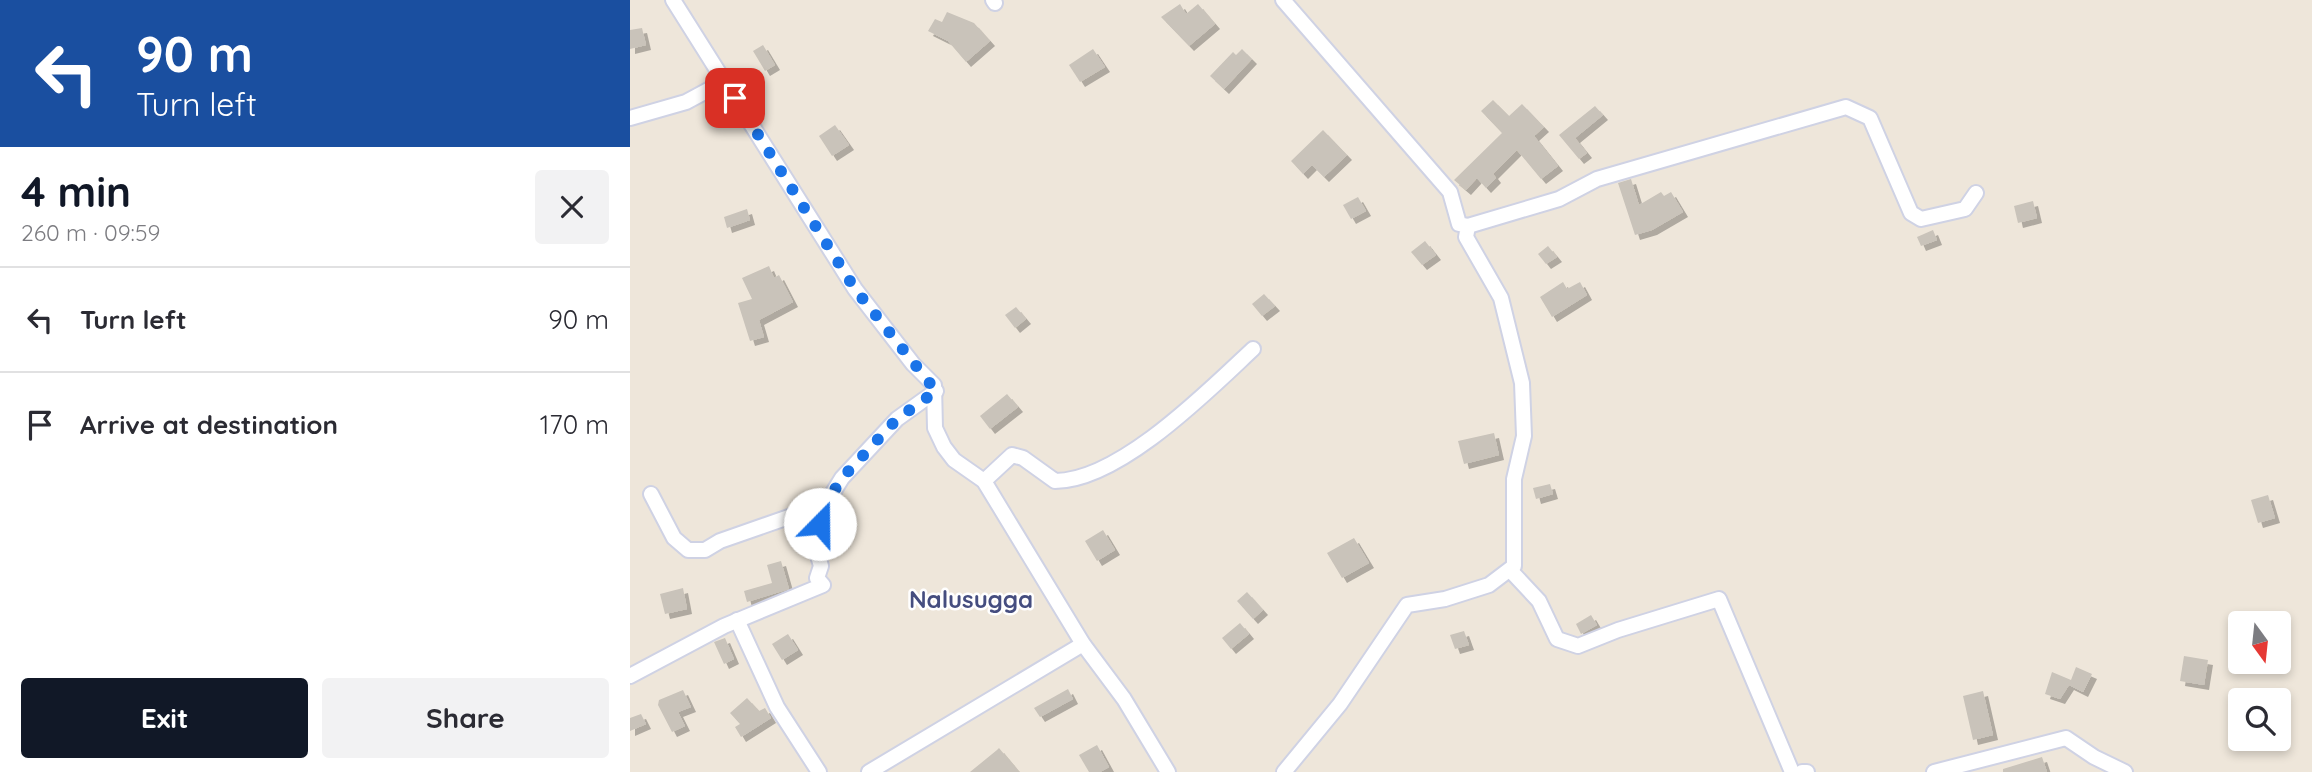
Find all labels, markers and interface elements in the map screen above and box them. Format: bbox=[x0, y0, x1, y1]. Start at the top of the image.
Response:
text: 90 m bbox=[136, 23, 253, 84]
icon: left bbox=[21, 28, 112, 119]
pin bbox=[705, 68, 765, 128]
icon: arrive bbox=[716, 79, 754, 117]
text: Turn left bbox=[136, 84, 257, 124]
text: 4 min bbox=[21, 165, 131, 218]
button: close bbox=[535, 170, 609, 244]
text: 260 m · 09:59 bbox=[21, 218, 160, 247]
icon: left bbox=[21, 301, 59, 339]
text: Turn left bbox=[80, 303, 187, 336]
text: 90 m bbox=[548, 303, 609, 336]
icon: arrive bbox=[21, 406, 59, 444]
text: Arrive at destination bbox=[80, 408, 338, 441]
text: 170 m bbox=[540, 408, 609, 441]
position arrow bbox=[783, 487, 857, 561]
district label: Nalusugga bbox=[909, 584, 1033, 614]
north arrow bbox=[2228, 611, 2291, 674]
map controls bbox=[2228, 611, 2291, 751]
button: Exit bbox=[21, 678, 308, 758]
button: Share bbox=[322, 678, 609, 758]
button: search bbox=[2228, 688, 2291, 751]

